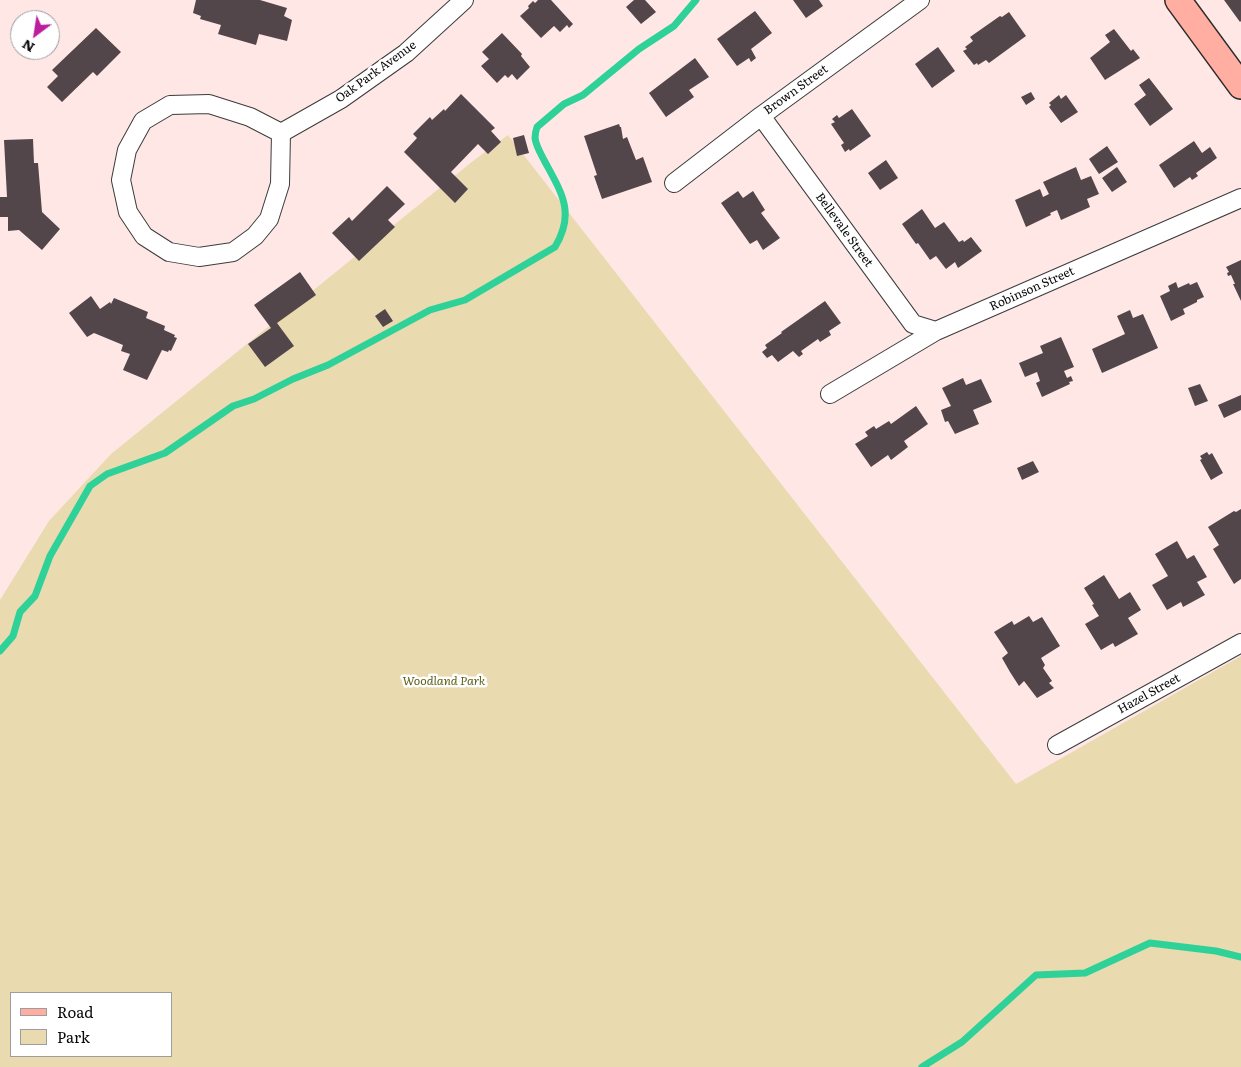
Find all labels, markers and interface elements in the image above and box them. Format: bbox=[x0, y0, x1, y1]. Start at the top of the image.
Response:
north arrow bbox=[10, 10, 60, 60]
text: N bbox=[18, 35, 38, 59]
street label: Oak Park Avenue bbox=[333, 38, 419, 106]
street label: Brown Street bbox=[761, 62, 831, 118]
street label: Bellevale Street bbox=[812, 190, 876, 270]
street label: Robinson Street bbox=[987, 264, 1077, 314]
street label: Hazel Street bbox=[1115, 671, 1183, 717]
park label: Woodland Park bbox=[403, 674, 485, 688]
legend bbox=[10, 992, 172, 1057]
text: Road bbox=[57, 1000, 93, 1023]
text: Park bbox=[57, 1025, 90, 1048]

